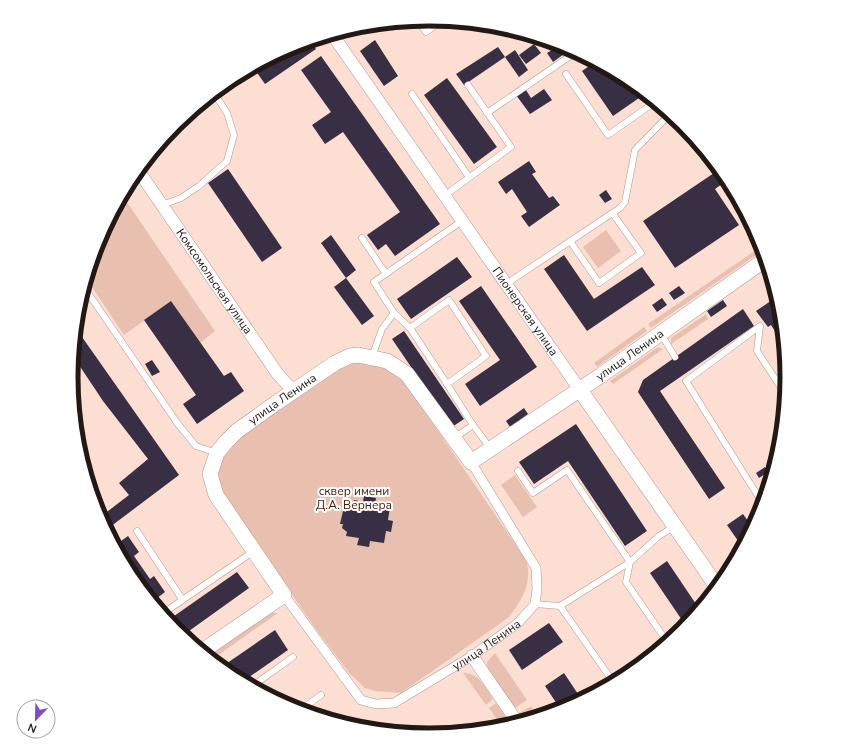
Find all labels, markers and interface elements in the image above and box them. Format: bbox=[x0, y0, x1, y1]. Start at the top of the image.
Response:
street label: Комсомольская улица bbox=[173, 226, 256, 337]
street label: Пионерская улица bbox=[489, 264, 562, 359]
street label: улица Ленина bbox=[593, 326, 667, 385]
street label: улица Ленина bbox=[245, 370, 320, 428]
park label: сквер имени Д.А. Вернера bbox=[316, 483, 392, 513]
street label: улица Ленина bbox=[449, 616, 524, 674]
north arrow bbox=[16, 699, 56, 739]
text: N bbox=[26, 719, 39, 736]

